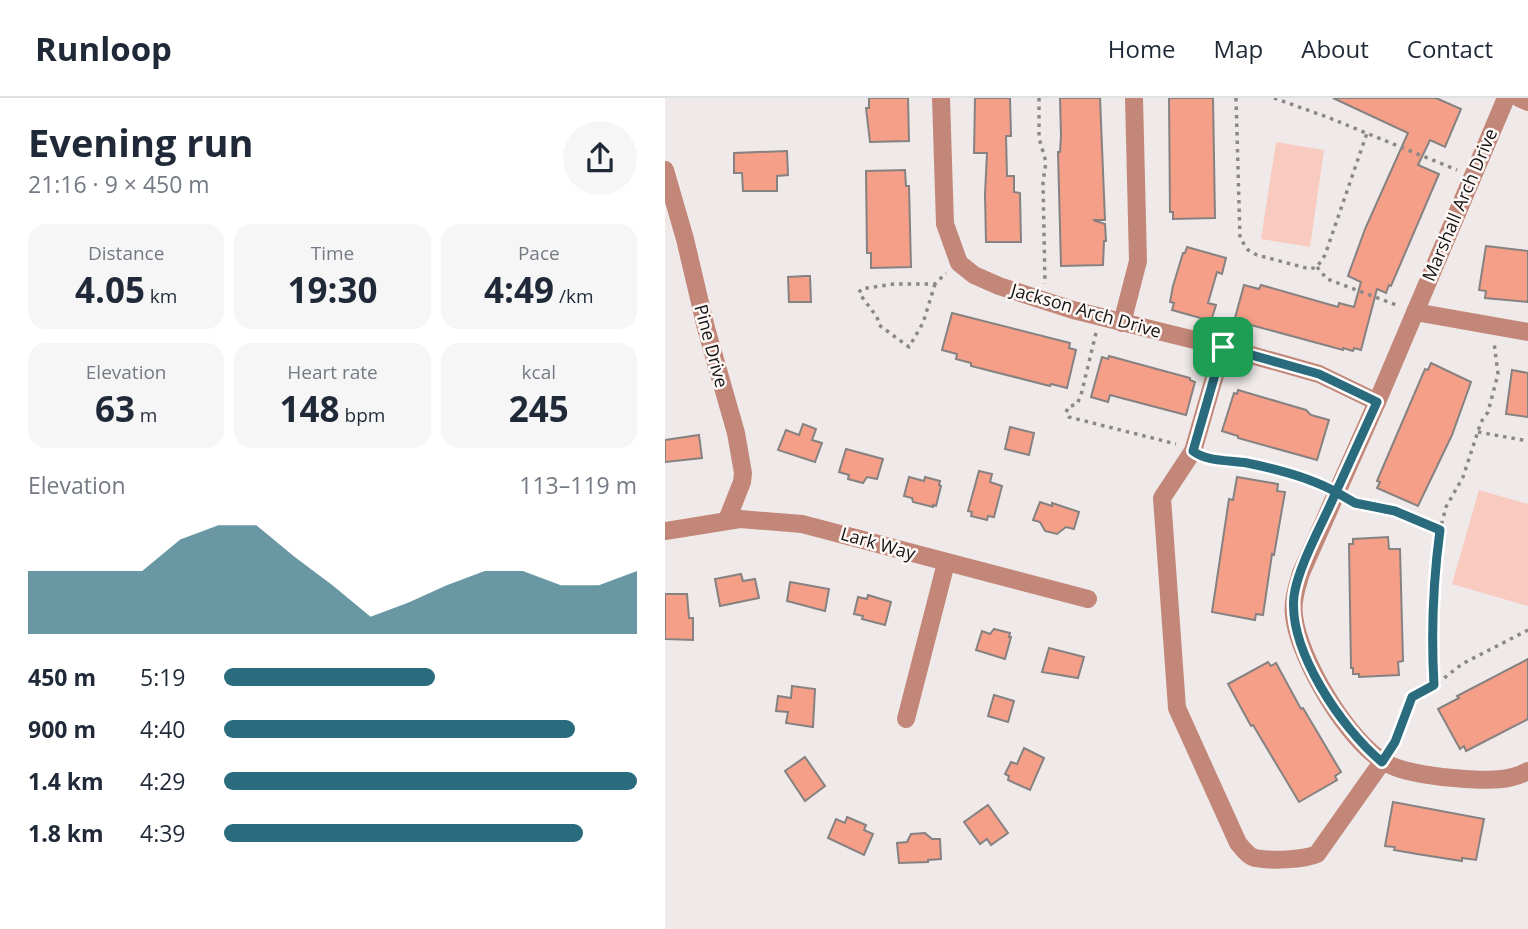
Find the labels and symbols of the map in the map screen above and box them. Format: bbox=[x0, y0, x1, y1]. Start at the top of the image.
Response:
street label: Marshall Arch Drive bbox=[1416, 124, 1502, 285]
street label: Jackson Arch Drive bbox=[1006, 277, 1164, 343]
street label: Pine Drive bbox=[689, 301, 735, 390]
pin bbox=[1193, 317, 1253, 377]
street label: Lark Way bbox=[838, 521, 919, 565]

